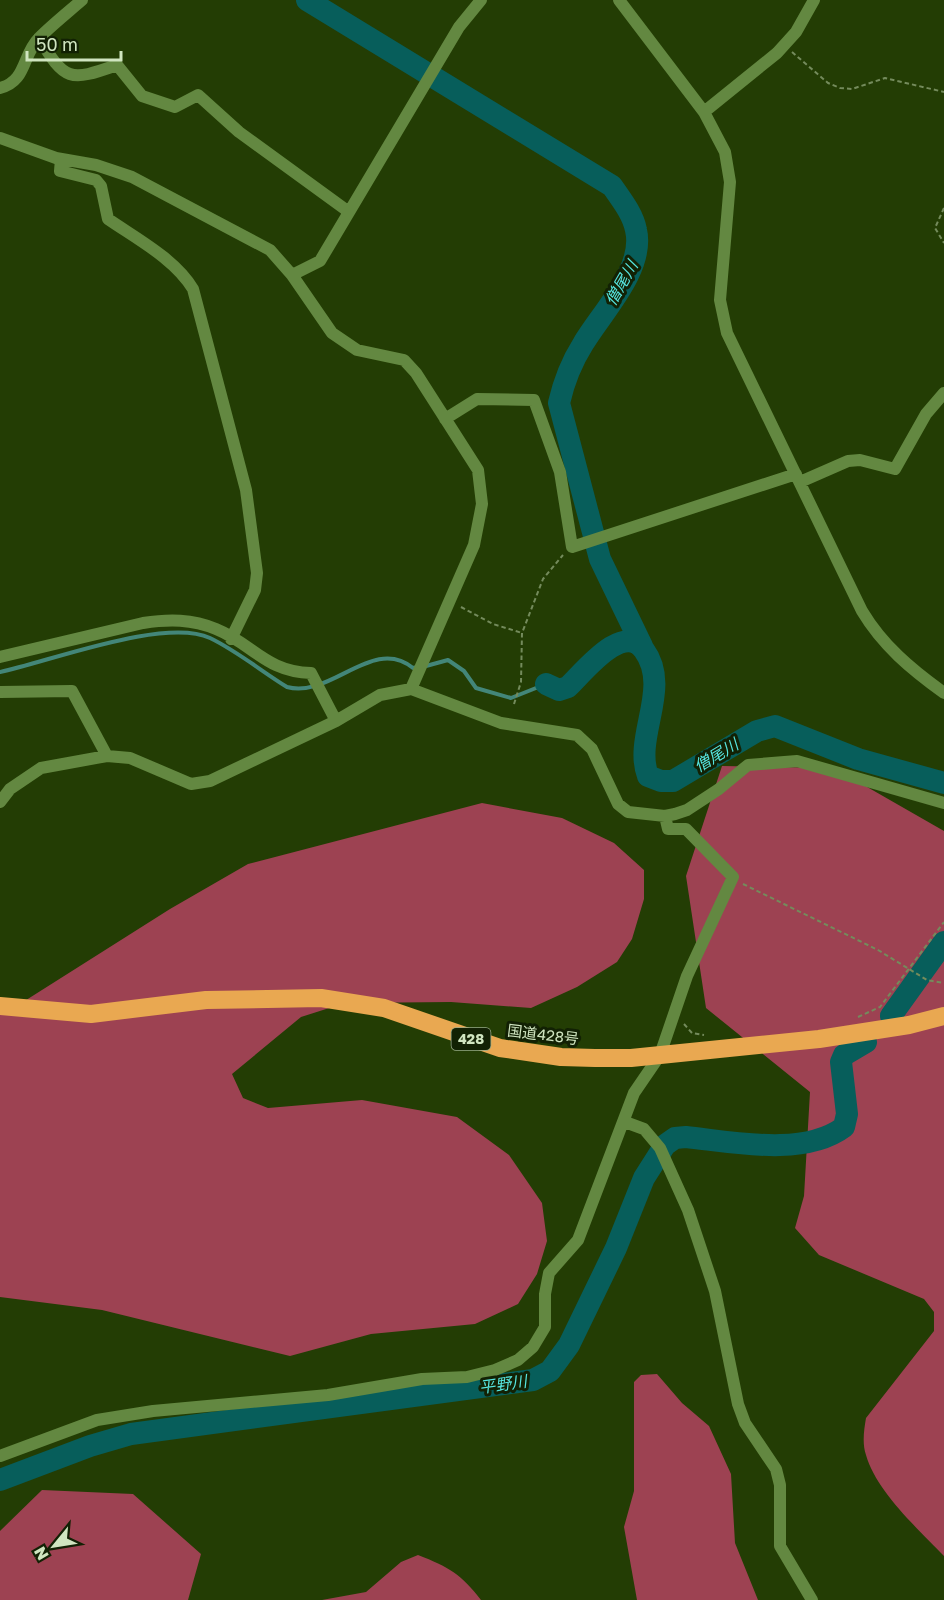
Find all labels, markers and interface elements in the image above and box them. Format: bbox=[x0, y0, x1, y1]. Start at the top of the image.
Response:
scale bar bbox=[27, 24, 122, 62]
text: 50 m bbox=[36, 33, 78, 55]
water label: 僧尾川 bbox=[600, 255, 643, 309]
water label: 僧尾川 bbox=[690, 733, 743, 776]
street label: 国道428号 bbox=[506, 1021, 580, 1047]
road number: 428 bbox=[452, 1028, 490, 1050]
water label: 平野川 bbox=[478, 1370, 530, 1397]
north arrow bbox=[24, 1516, 84, 1576]
text: N bbox=[29, 1543, 53, 1564]

